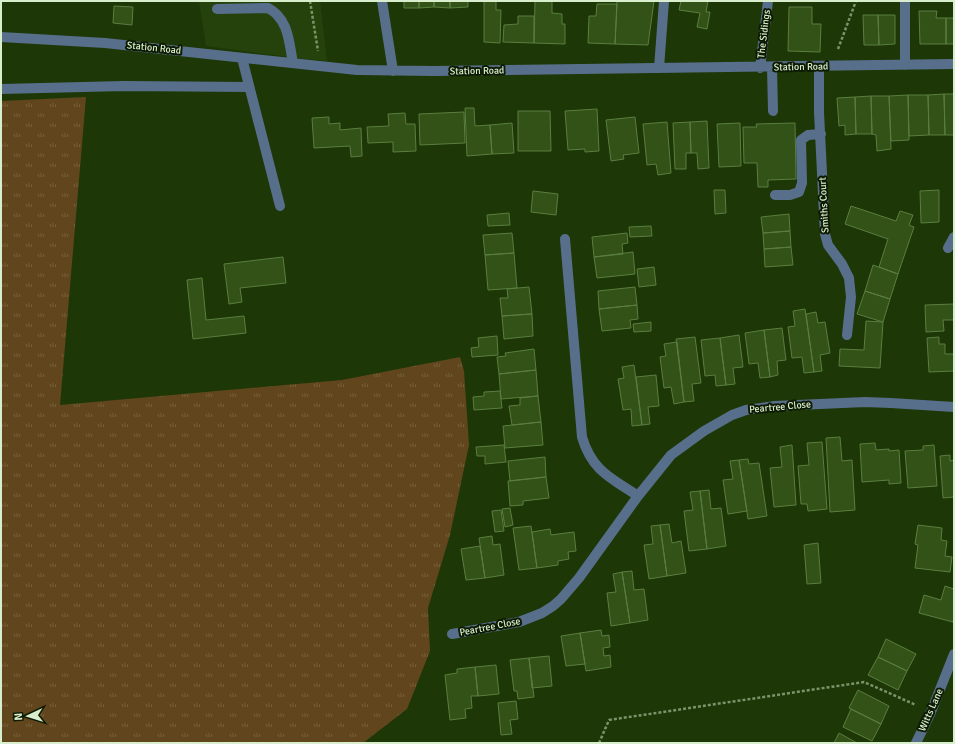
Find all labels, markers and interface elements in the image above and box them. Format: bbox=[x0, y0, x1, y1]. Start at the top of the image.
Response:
street label: The Sidings bbox=[755, 8, 773, 59]
street label: Station Road bbox=[126, 39, 182, 57]
street label: Station Road bbox=[774, 61, 828, 73]
street label: Station Road bbox=[450, 65, 504, 77]
street label: Smiths Court bbox=[817, 176, 831, 233]
street label: Peartree Close bbox=[749, 398, 811, 416]
street label: Peartree Close bbox=[458, 615, 522, 639]
street label: Witts Lane bbox=[916, 687, 946, 733]
north arrow bbox=[8, 696, 48, 736]
text: N bbox=[12, 712, 25, 721]

